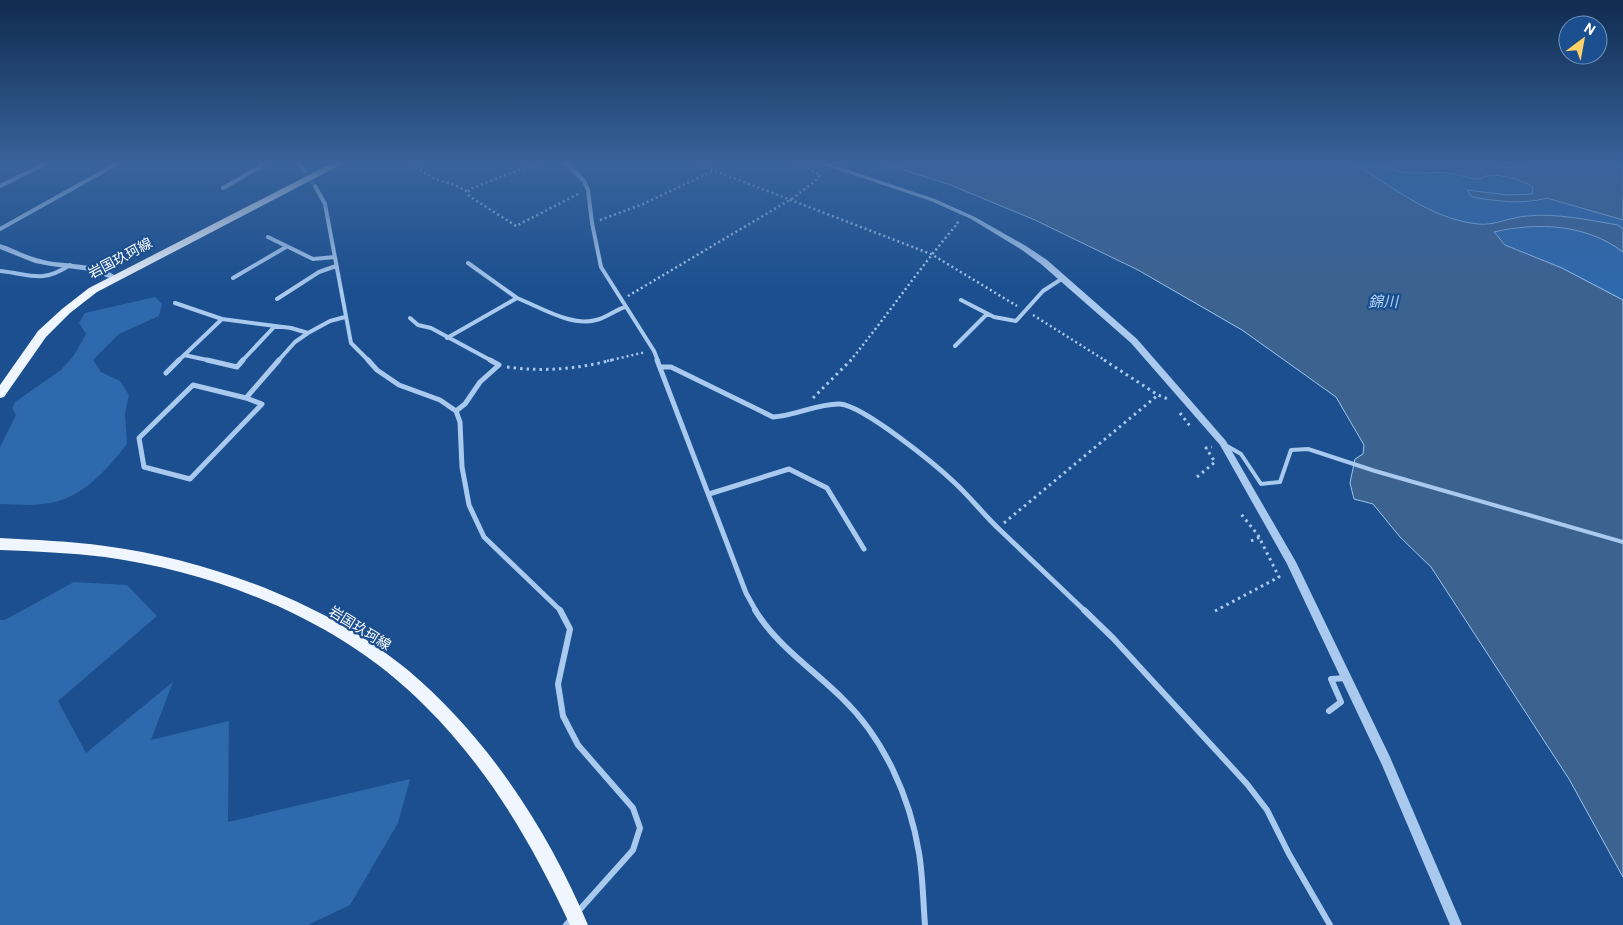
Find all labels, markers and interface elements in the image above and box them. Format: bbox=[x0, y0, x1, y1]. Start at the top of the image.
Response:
north arrow bbox=[1558, 15, 1608, 65]
text: N bbox=[1581, 20, 1598, 38]
street label: 岩国玖珂線 bbox=[85, 235, 155, 281]
water label: 錦川 bbox=[1368, 293, 1400, 311]
street label: 岩国玖珂線 bbox=[326, 603, 394, 653]

